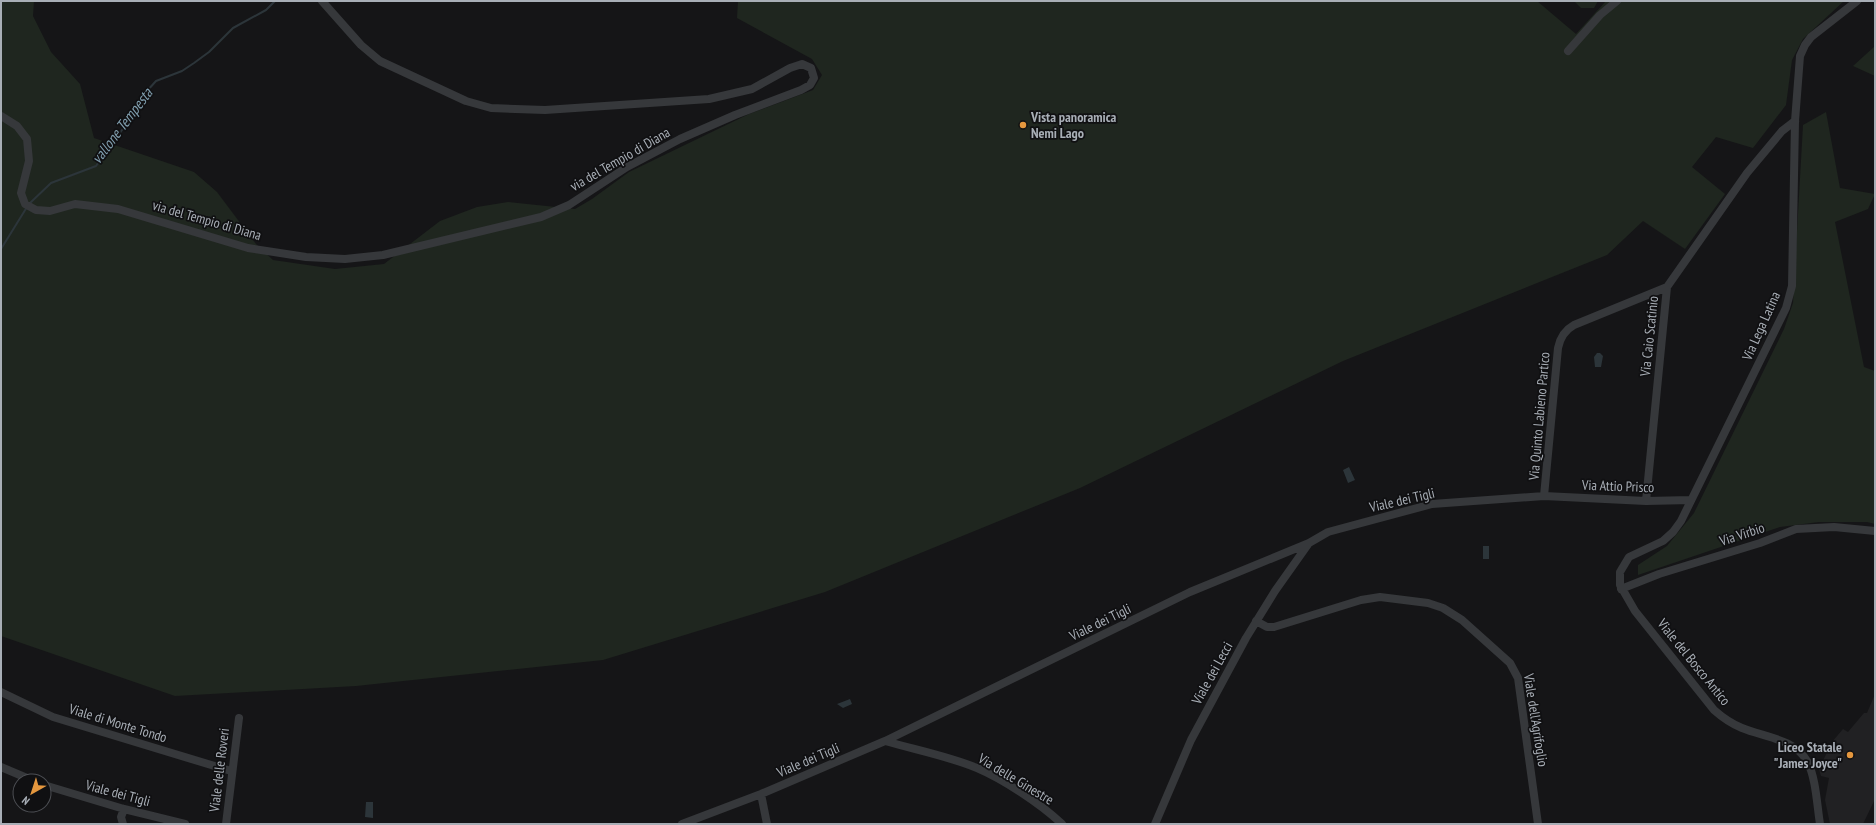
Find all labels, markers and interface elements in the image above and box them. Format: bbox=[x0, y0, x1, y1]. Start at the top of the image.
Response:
water label: vallone Tempesta bbox=[87, 83, 157, 167]
place label: Vista panoramica Nemi Lago bbox=[1030, 108, 1117, 142]
marker: Vista panoramica Nemi Lago bbox=[1018, 120, 1028, 130]
street label: via del Tempio di Diana bbox=[567, 123, 673, 195]
street label: via del Tempio di Diana bbox=[150, 196, 264, 244]
street label: Via Lega Latina bbox=[1737, 289, 1784, 364]
street label: Via Caio Scatinio bbox=[1636, 295, 1662, 378]
street label: Via Quinto Labieno Partico bbox=[1524, 351, 1554, 482]
street label: Via Attio Prisco bbox=[1581, 476, 1654, 496]
street label: Viale dei Tigli bbox=[1367, 484, 1436, 516]
street label: Via Virbio bbox=[1716, 518, 1767, 550]
street label: Viale dei Tigli bbox=[1065, 599, 1134, 645]
street label: Viale del Bosco Antico bbox=[1653, 614, 1734, 709]
street label: Viale dei Lecci bbox=[1187, 639, 1237, 708]
street label: Viale dell'Agrifoglio bbox=[1520, 671, 1552, 768]
street label: Viale di Monte Tondo bbox=[66, 699, 169, 746]
street label: Viale delle Roveri bbox=[205, 727, 233, 814]
place label: Liceo Statale "James Joyce" bbox=[1774, 738, 1842, 772]
street label: Viale dei Tigli bbox=[773, 739, 842, 782]
street label: Via delle Ginestre bbox=[974, 749, 1057, 809]
marker: Liceo Statale "James Joyce" bbox=[1845, 750, 1855, 760]
north arrow bbox=[12, 773, 52, 813]
street label: Viale dei Tigli bbox=[83, 775, 152, 810]
text: N bbox=[19, 793, 32, 808]

